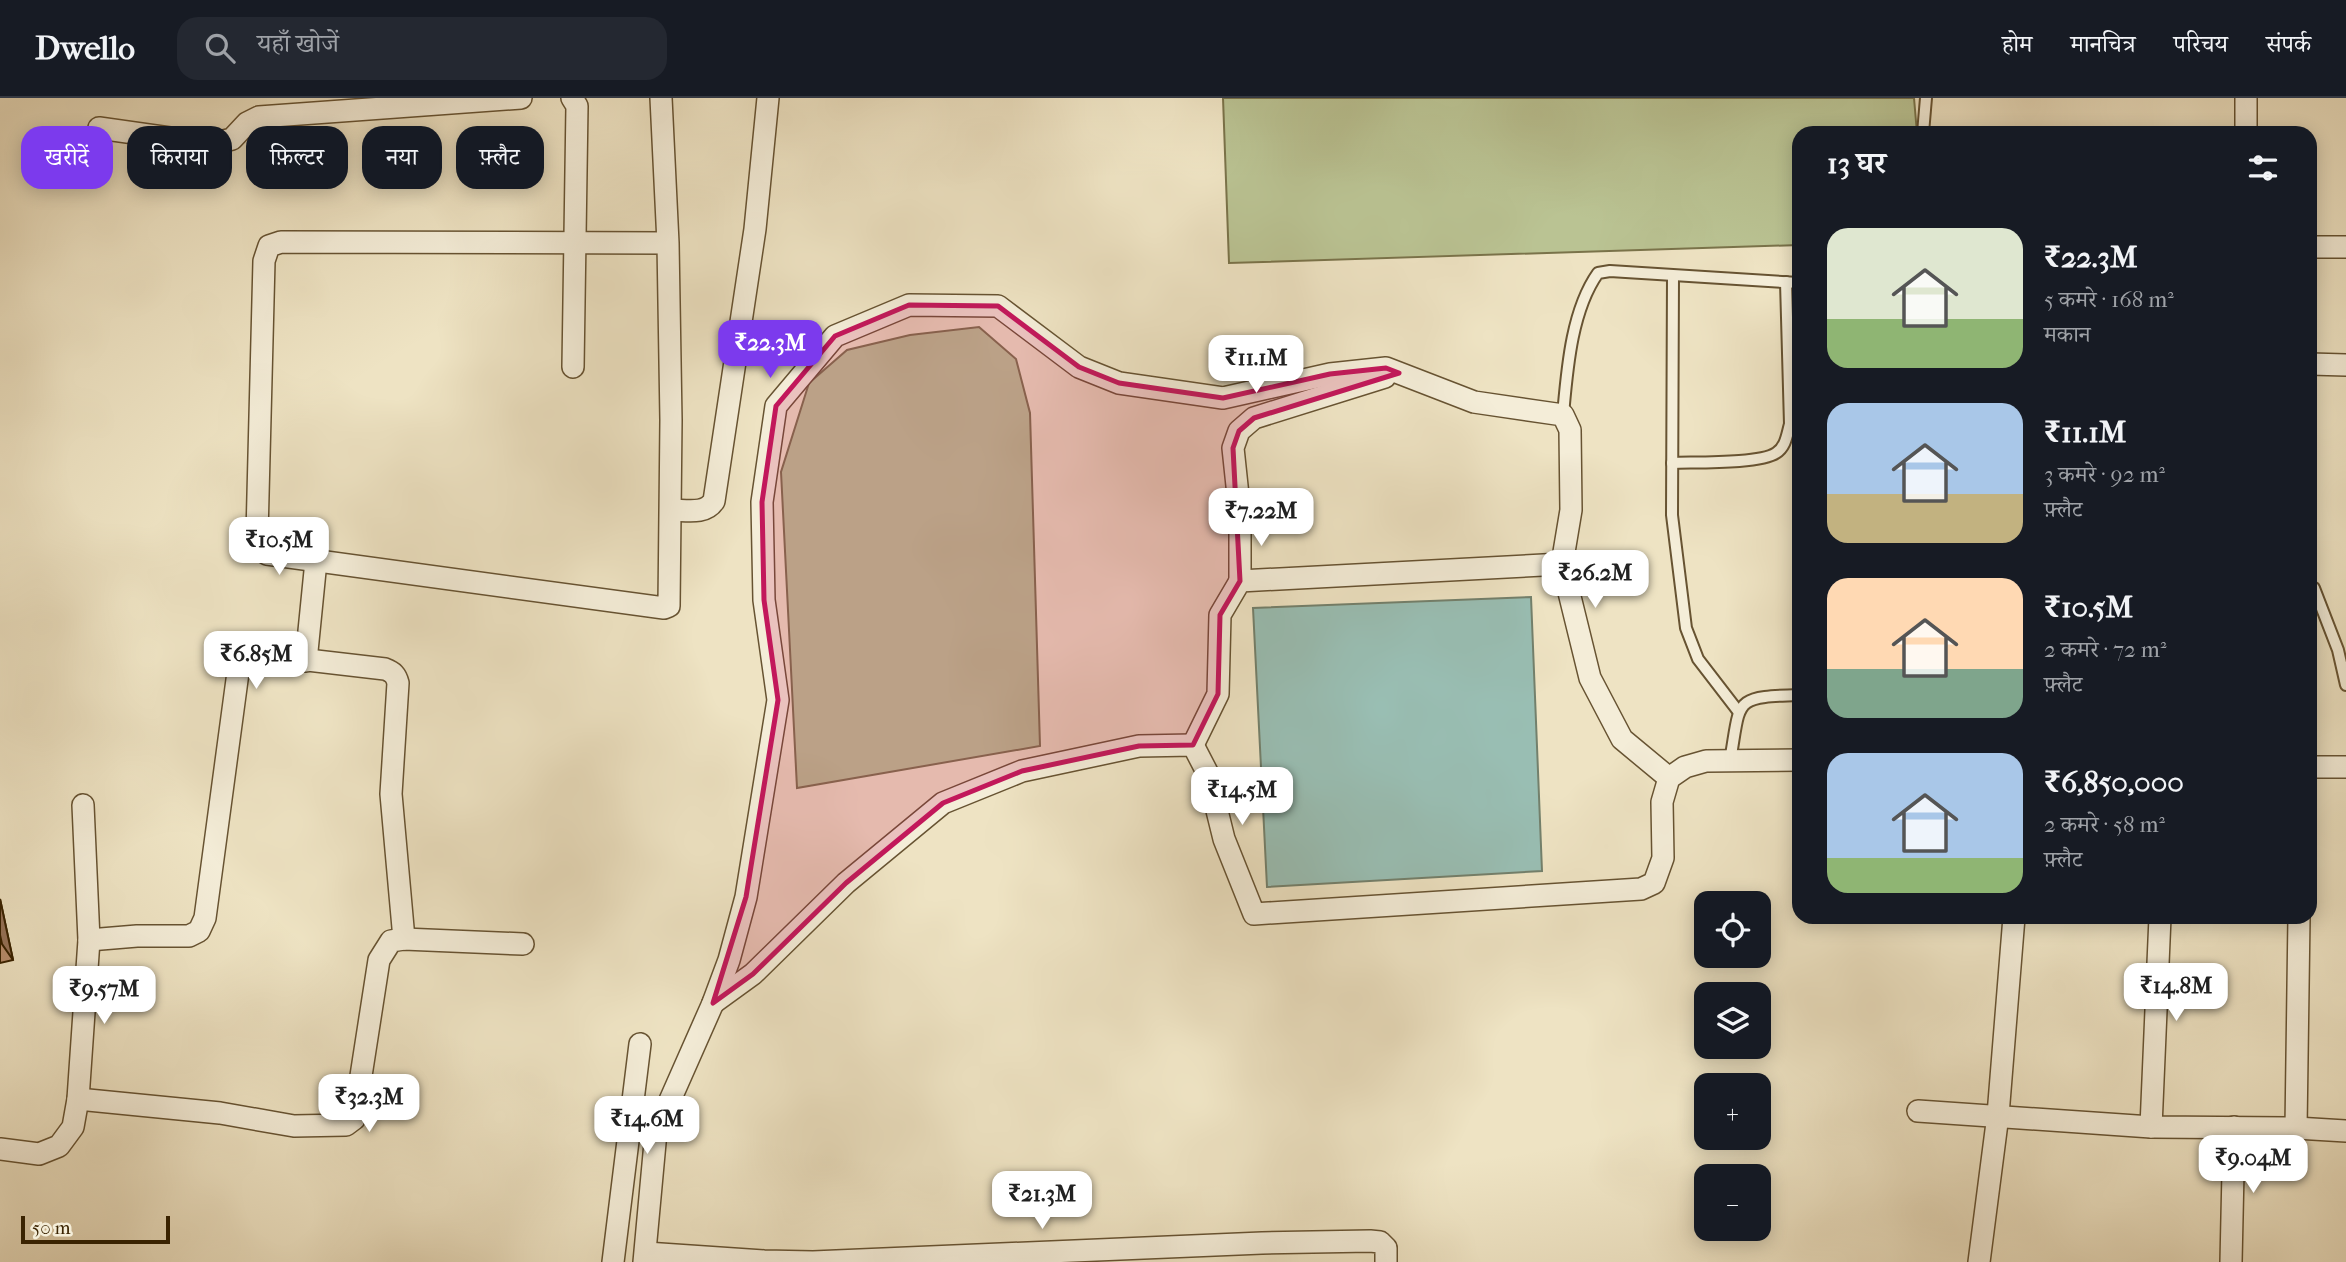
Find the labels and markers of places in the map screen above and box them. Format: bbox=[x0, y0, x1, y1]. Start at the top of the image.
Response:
pin: ₹22.3M bbox=[713, 320, 827, 380]
pin: ₹11.1M bbox=[1199, 336, 1313, 395]
pin: ₹7.22M bbox=[1204, 489, 1318, 548]
pin: ₹10.5M bbox=[222, 518, 336, 577]
pin: ₹26.2M bbox=[1538, 550, 1652, 610]
pin: ₹6.85M bbox=[199, 632, 313, 691]
pin: ₹14.5M bbox=[1185, 768, 1299, 827]
pin: ₹14.8M bbox=[2119, 964, 2233, 1023]
pin: ₹9.57M bbox=[47, 967, 161, 1026]
pin: ₹32.3M bbox=[312, 1074, 426, 1134]
pin: ₹14.6M bbox=[590, 1096, 704, 1156]
pin: ₹9.04M bbox=[2196, 1136, 2310, 1195]
pin: ₹21.3M bbox=[985, 1172, 1099, 1231]

